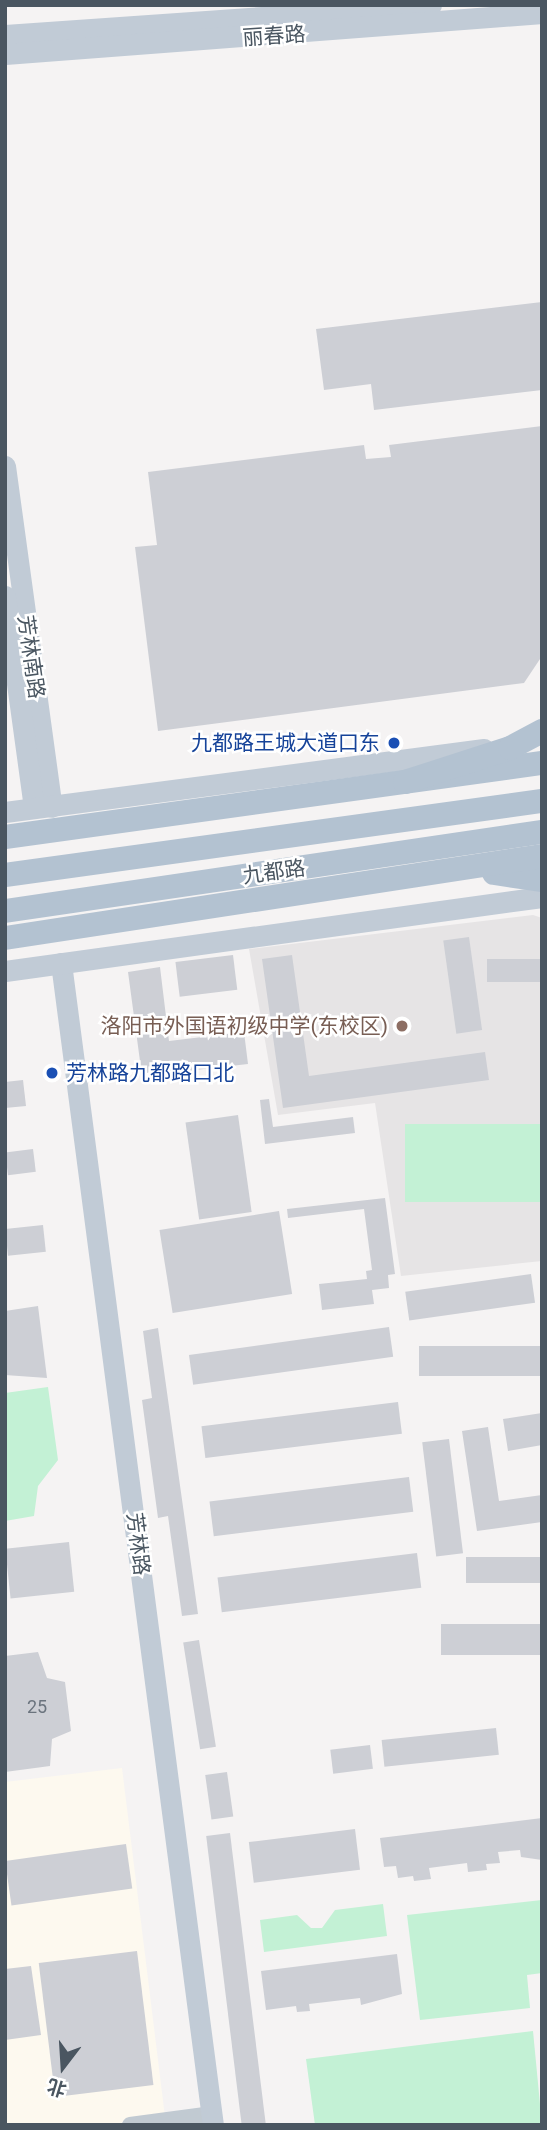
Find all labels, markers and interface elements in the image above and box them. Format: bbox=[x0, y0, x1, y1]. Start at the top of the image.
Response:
street label: 丽春路 bbox=[242, 21, 306, 51]
street label: 芳林南路 bbox=[13, 614, 49, 700]
place label: 九都路王城大道口东 bbox=[191, 730, 380, 756]
marker: 九都路王城大道口东 bbox=[386, 735, 402, 751]
street label: 九都路 bbox=[241, 855, 307, 889]
place label: 洛阳市外国语初级中学(东校区) bbox=[101, 1013, 388, 1039]
marker: 洛阳市外国语初级中学(东校区) bbox=[394, 1018, 410, 1034]
place label: 芳林路九都路口北 bbox=[66, 1060, 234, 1086]
marker: 芳林路九都路口北 bbox=[44, 1065, 60, 1081]
street label: 芳林路 bbox=[122, 1511, 154, 1577]
house number: 25 bbox=[27, 1696, 47, 1718]
north arrow bbox=[28, 2032, 98, 2102]
text: 北 bbox=[44, 2074, 69, 2101]

